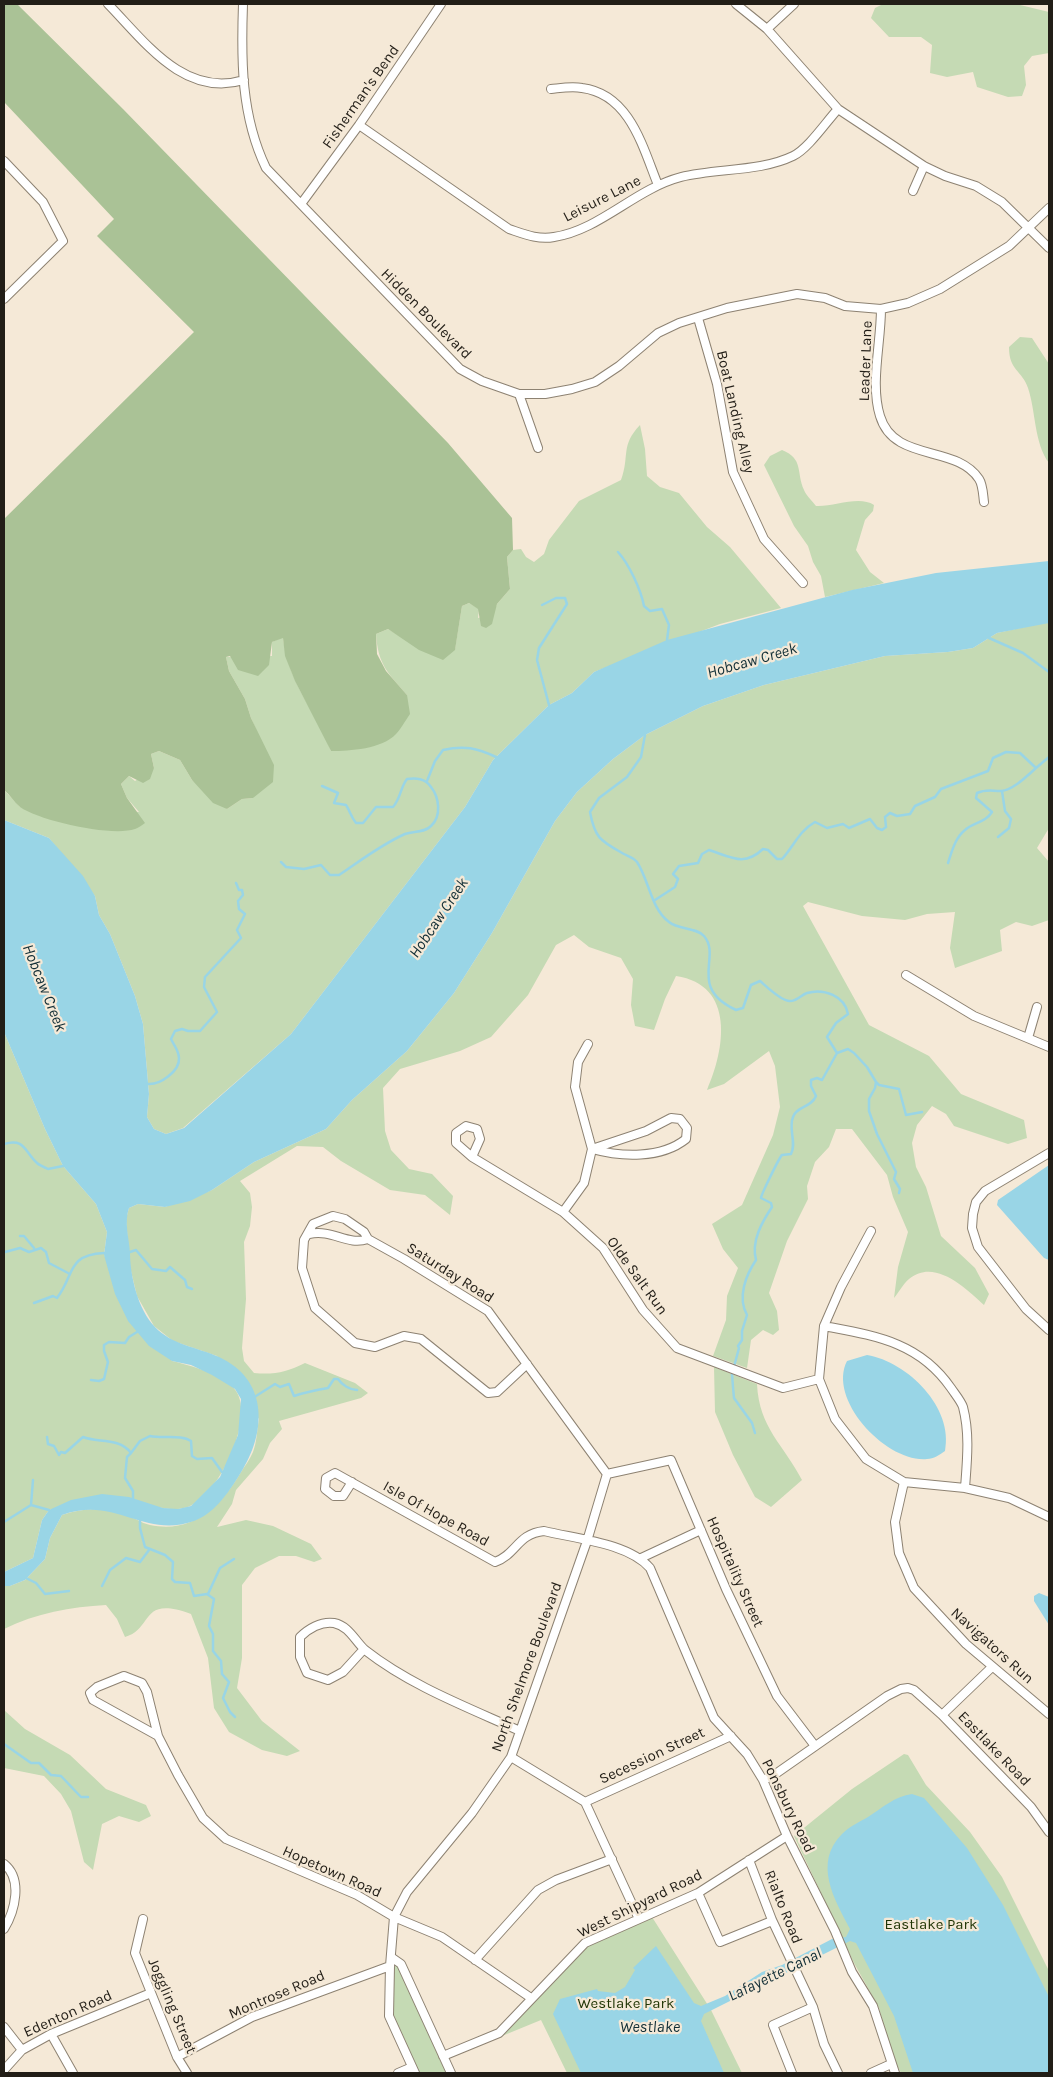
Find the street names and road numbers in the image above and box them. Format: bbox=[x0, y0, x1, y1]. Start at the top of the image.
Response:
street label: Fisherman's Bend bbox=[319, 42, 403, 152]
street label: Leisure Lane bbox=[560, 172, 644, 226]
street label: Hidden Boulevard bbox=[377, 265, 475, 363]
street label: Leader Lane bbox=[856, 320, 876, 402]
street label: Boat Landing Alley bbox=[712, 349, 758, 475]
street label: Olde Salt Run bbox=[603, 1233, 671, 1319]
street label: Saturday Road bbox=[403, 1239, 497, 1307]
street label: Isle Of Hope Road bbox=[380, 1477, 492, 1551]
street label: Hospitality Street bbox=[703, 1514, 767, 1630]
street label: North Shelmore Boulevard bbox=[488, 1579, 566, 1755]
street label: Navigators Run bbox=[947, 1604, 1037, 1688]
street label: Eastlake Road bbox=[954, 1708, 1034, 1790]
street label: Secession Street bbox=[596, 1724, 708, 1788]
street label: Ponsbury Road bbox=[758, 1756, 818, 1856]
street label: Hopetown Road bbox=[280, 1842, 384, 1902]
street label: West Shipyard Road bbox=[575, 1866, 705, 1942]
street label: Rialto Road bbox=[760, 1867, 806, 1947]
street label: Joggling Street bbox=[144, 1955, 200, 2057]
street label: Montrose Road bbox=[226, 1967, 328, 2023]
street label: Edenton Road bbox=[21, 1986, 115, 2042]

